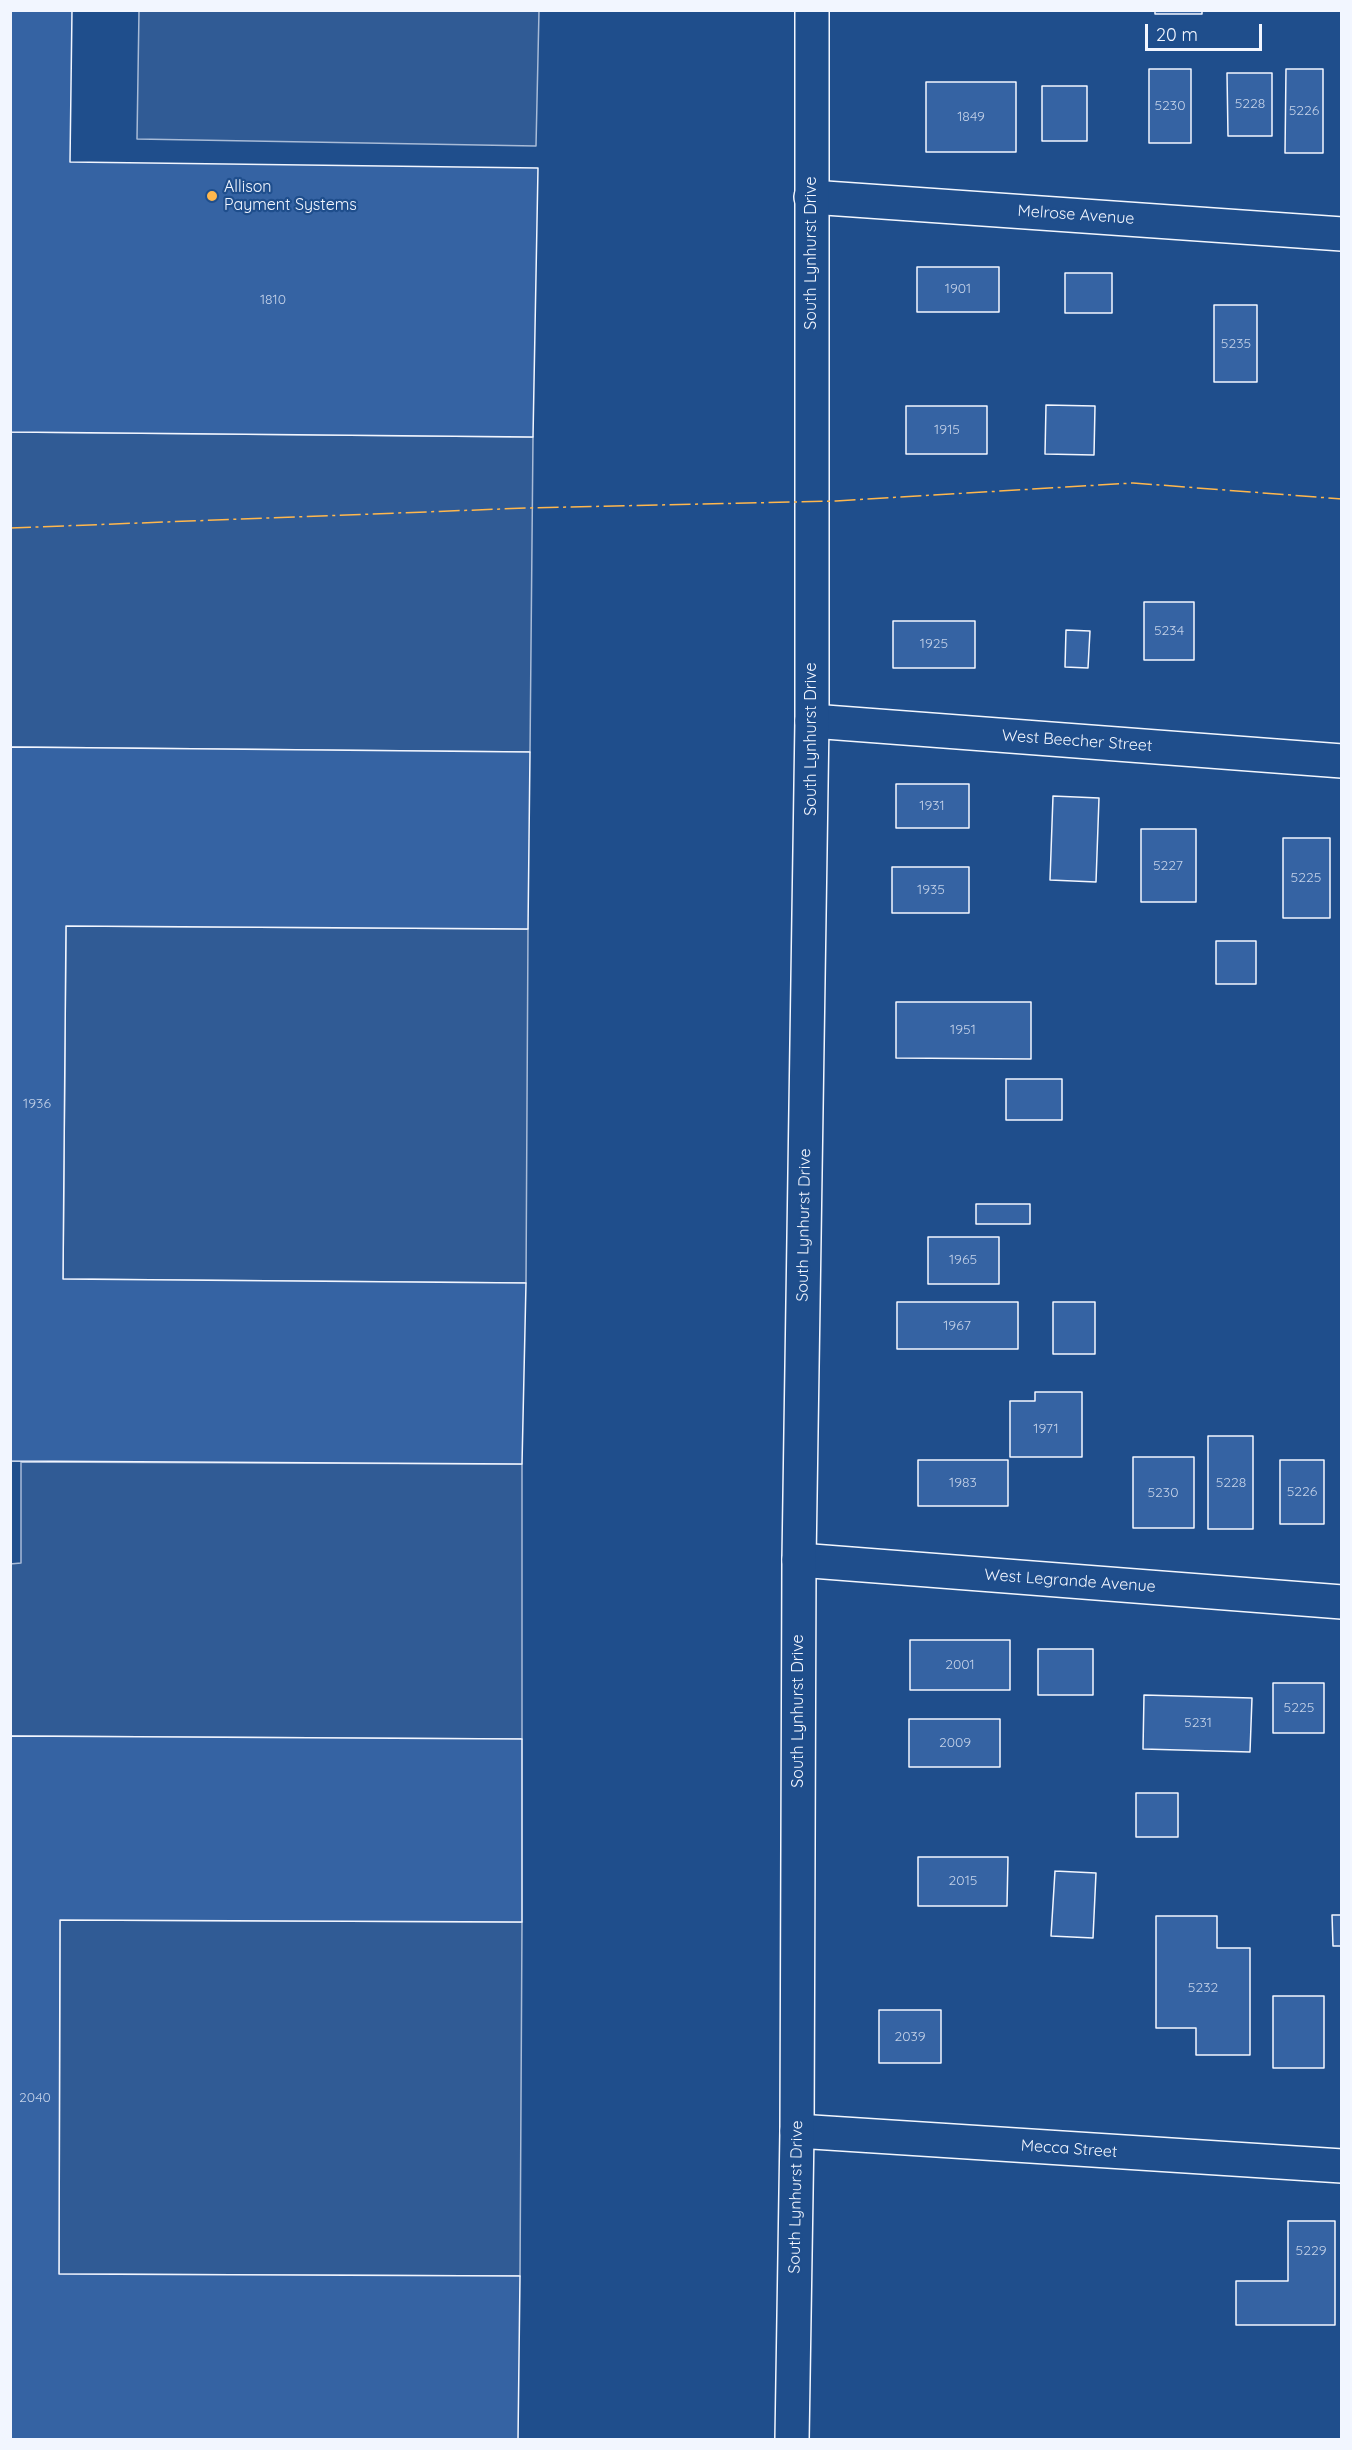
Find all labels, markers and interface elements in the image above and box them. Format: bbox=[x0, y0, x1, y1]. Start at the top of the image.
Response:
scale bar bbox=[1148, 12, 1265, 50]
text: 20 m bbox=[1156, 23, 1198, 46]
house number: 5228 bbox=[1235, 96, 1265, 112]
house number: 5230 bbox=[1154, 98, 1186, 114]
house number: 5226 bbox=[1289, 103, 1319, 119]
house number: 1849 bbox=[957, 109, 985, 125]
street label: South Lynhurst Drive bbox=[801, 176, 821, 330]
place label: Allison Payment Systems bbox=[224, 177, 357, 215]
marker: Allison Payment Systems bbox=[205, 189, 219, 203]
street label: Melrose Avenue bbox=[1017, 201, 1135, 229]
house number: 1901 bbox=[945, 281, 971, 297]
house number: 1810 bbox=[260, 292, 286, 308]
house number: 5235 bbox=[1221, 336, 1251, 352]
house number: 1915 bbox=[934, 422, 960, 438]
house number: 5234 bbox=[1154, 623, 1184, 639]
house number: 1925 bbox=[920, 636, 948, 652]
street label: South Lynhurst Drive bbox=[801, 662, 821, 816]
street label: West Beecher Street bbox=[1001, 726, 1153, 756]
house number: 1931 bbox=[919, 798, 945, 814]
house number: 5227 bbox=[1153, 858, 1183, 874]
house number: 5225 bbox=[1291, 870, 1321, 886]
house number: 1935 bbox=[917, 882, 945, 898]
house number: 1951 bbox=[950, 1022, 976, 1038]
house number: 1936 bbox=[23, 1096, 51, 1112]
street label: South Lynhurst Drive bbox=[793, 1148, 815, 1302]
house number: 1965 bbox=[949, 1252, 977, 1268]
house number: 1967 bbox=[943, 1318, 971, 1334]
house number: 1971 bbox=[1033, 1421, 1059, 1437]
house number: 1983 bbox=[949, 1475, 977, 1491]
house number: 5228 bbox=[1216, 1475, 1246, 1491]
house number: 5226 bbox=[1287, 1484, 1317, 1500]
house number: 5230 bbox=[1147, 1485, 1179, 1501]
street label: West Legrande Avenue bbox=[984, 1565, 1156, 1597]
street label: South Lynhurst Drive bbox=[788, 1634, 808, 1788]
house number: 2001 bbox=[945, 1657, 975, 1673]
house number: 5225 bbox=[1284, 1700, 1314, 1716]
house number: 5231 bbox=[1184, 1715, 1212, 1731]
house number: 2009 bbox=[939, 1735, 971, 1751]
house number: 2015 bbox=[949, 1873, 977, 1889]
house number: 5232 bbox=[1188, 1980, 1218, 1996]
house number: 2039 bbox=[894, 2029, 926, 2045]
house number: 2040 bbox=[19, 2090, 51, 2106]
street label: South Lynhurst Drive bbox=[785, 2120, 807, 2274]
street label: Mecca Street bbox=[1020, 2136, 1118, 2162]
house number: 5229 bbox=[1296, 2243, 1326, 2259]

